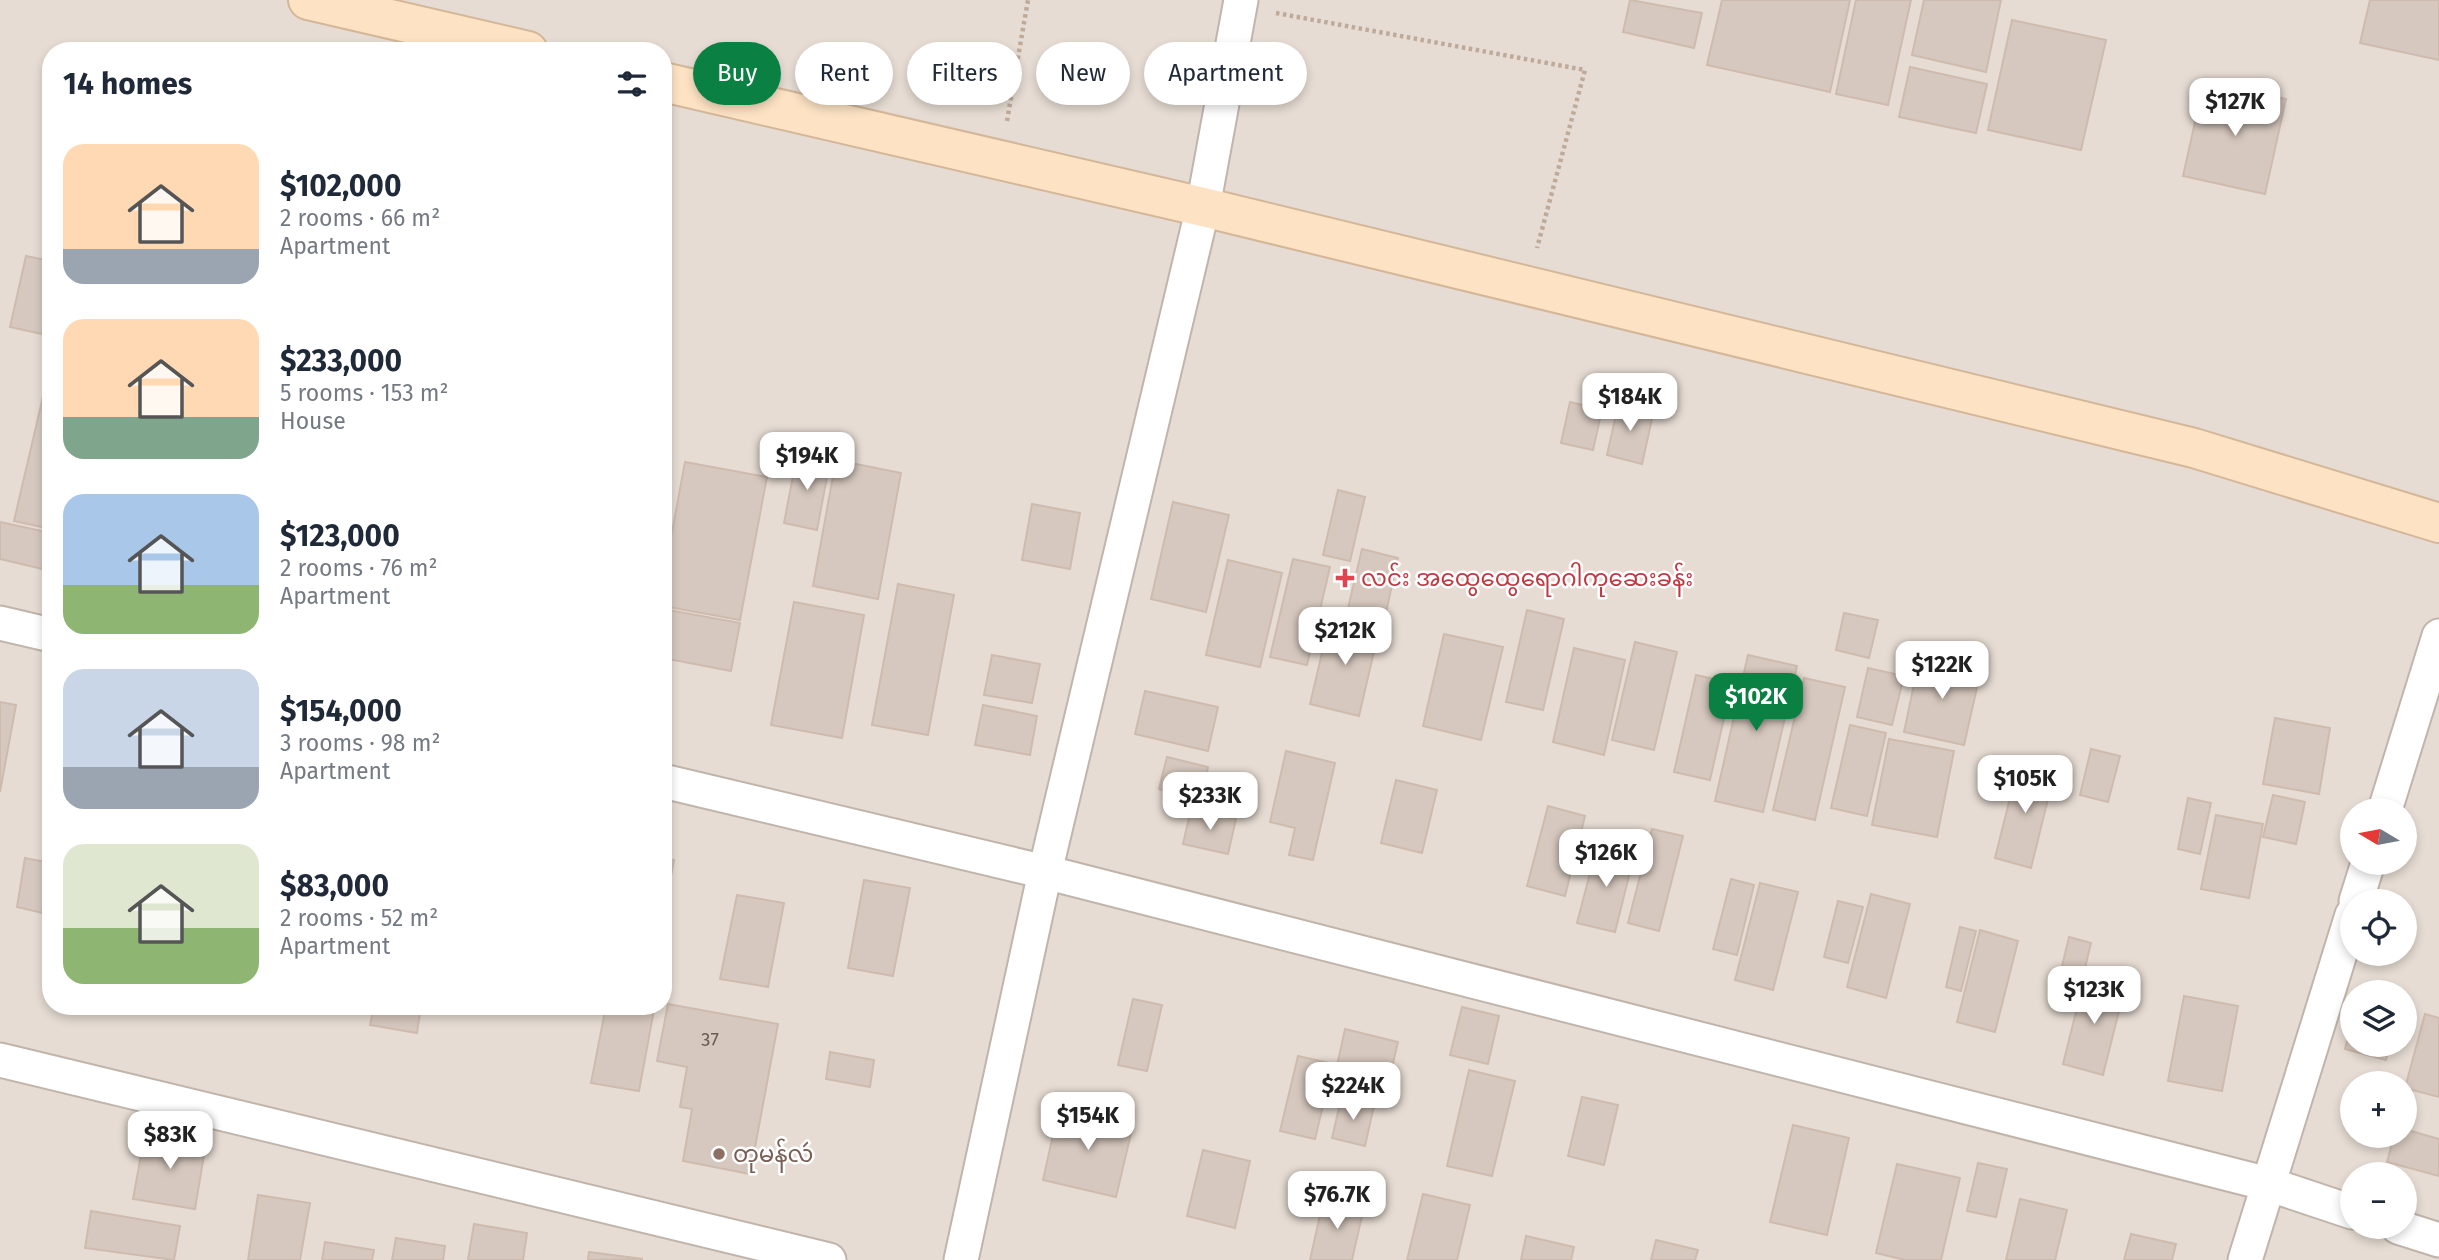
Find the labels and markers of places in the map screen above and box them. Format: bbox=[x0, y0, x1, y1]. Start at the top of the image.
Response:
pin: $127K bbox=[2186, 78, 2284, 138]
pin: $184K bbox=[1581, 374, 1679, 433]
pin: $194K bbox=[758, 433, 856, 492]
place label: လင်း အထွေထွေရောဂါကုဆေးခန်း bbox=[1361, 562, 1693, 597]
marker: လင်း အထွေထွေရောဂါကုဆေးခန်း bbox=[1335, 568, 1355, 588]
pin: $212K bbox=[1296, 608, 1394, 667]
pin: $122K bbox=[1893, 642, 1991, 701]
pin: $102K bbox=[1707, 674, 1805, 733]
pin: $105K bbox=[1976, 756, 2074, 815]
pin: $233K bbox=[1161, 772, 1259, 832]
pin: $126K bbox=[1557, 830, 1655, 889]
pin: $123K bbox=[2045, 967, 2143, 1026]
pin: $224K bbox=[1304, 1062, 1402, 1122]
pin: $154K bbox=[1039, 1092, 1137, 1152]
pin: $83K bbox=[129, 1112, 211, 1171]
place label: တုမန်လဴ bbox=[733, 1138, 813, 1173]
marker: တုမန်လဴ bbox=[711, 1146, 727, 1162]
pin: $76.7K bbox=[1280, 1172, 1394, 1231]

